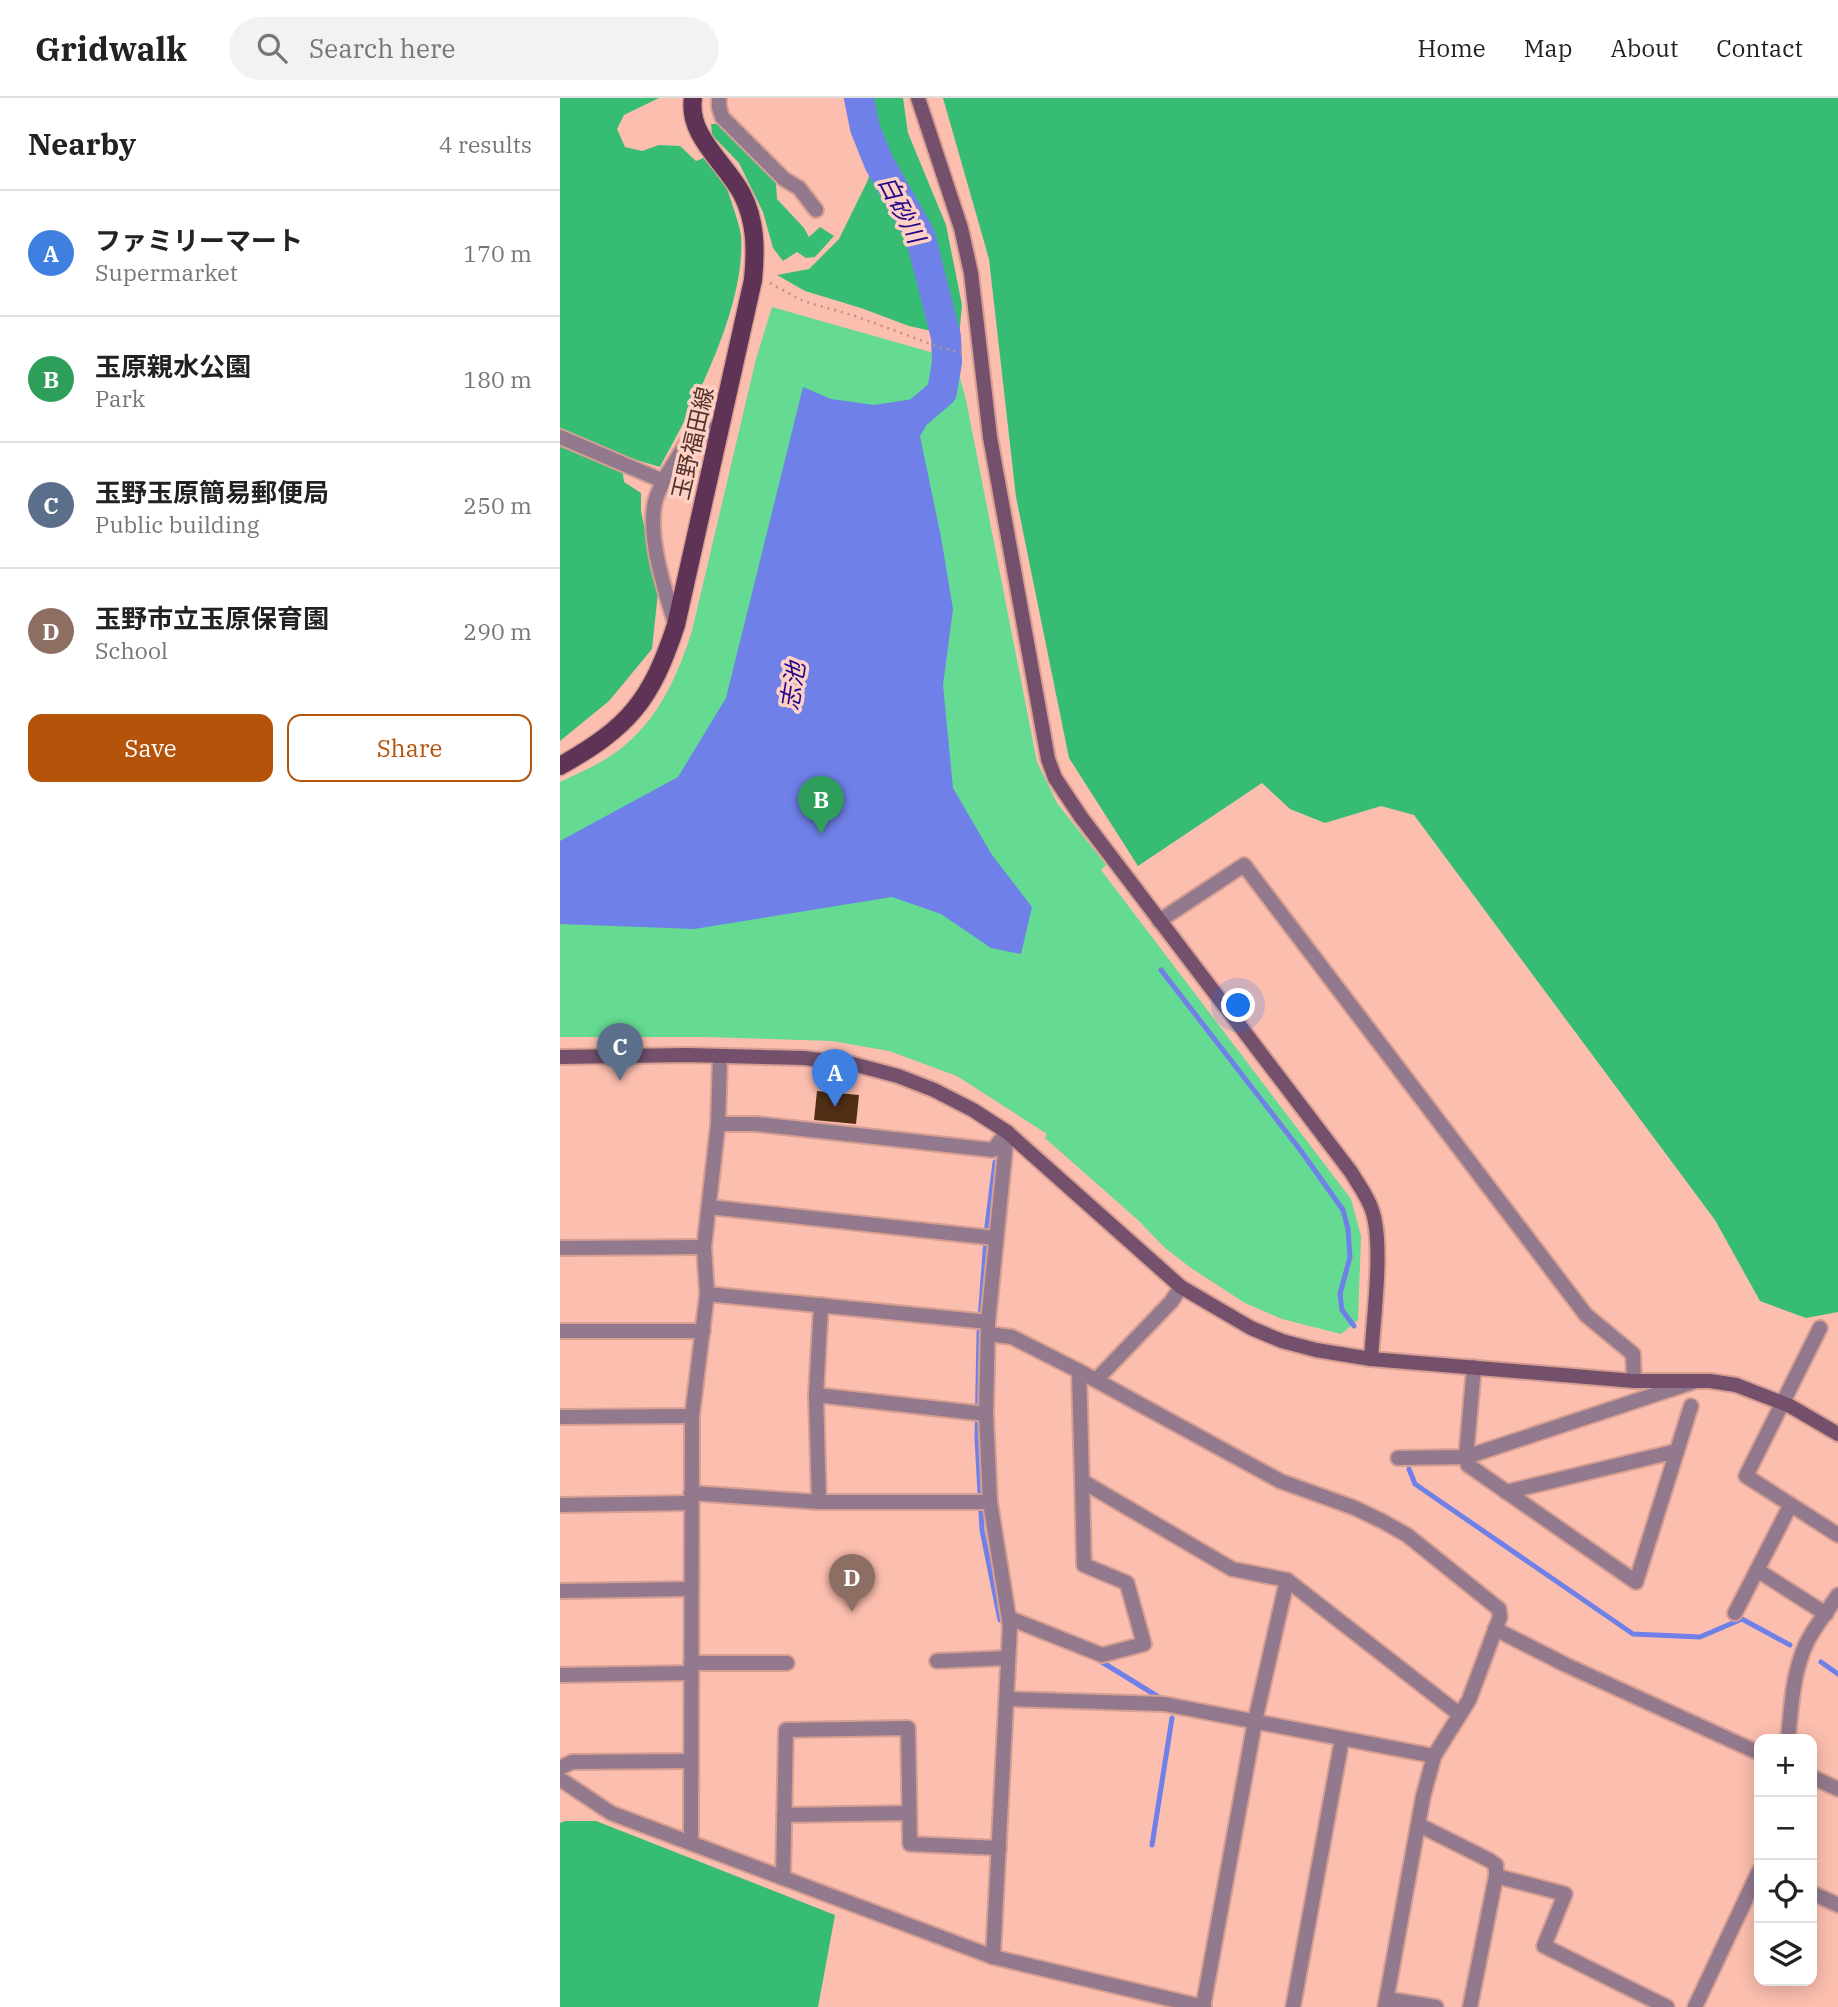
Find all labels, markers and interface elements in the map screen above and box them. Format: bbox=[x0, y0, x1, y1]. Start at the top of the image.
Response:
search box bbox=[229, 17, 719, 80]
text: Gridwalk bbox=[35, 27, 187, 70]
icon: search bbox=[253, 29, 291, 67]
text: Search here bbox=[309, 31, 455, 65]
text: Home bbox=[1418, 32, 1486, 64]
text: Map bbox=[1524, 32, 1572, 64]
text: About bbox=[1610, 32, 1678, 64]
text: Contact bbox=[1716, 32, 1803, 64]
text: Nearby bbox=[28, 124, 136, 163]
text: 4 results bbox=[439, 129, 532, 159]
water label: 白砂川 bbox=[871, 170, 934, 251]
text: ファミリーマート bbox=[95, 223, 303, 257]
text: A bbox=[43, 238, 59, 268]
text: 170 m bbox=[463, 238, 532, 268]
text: Supermarket bbox=[95, 257, 238, 287]
text: 玉原親水公園 bbox=[95, 349, 251, 383]
text: B bbox=[43, 364, 59, 394]
text: 180 m bbox=[463, 364, 532, 394]
text: Park bbox=[95, 383, 145, 413]
street label: 玉野福田線 bbox=[664, 384, 720, 502]
text: 玉野玉原簡易郵便局 bbox=[95, 475, 329, 509]
text: C bbox=[43, 490, 59, 520]
text: 250 m bbox=[463, 490, 532, 520]
text: Public building bbox=[95, 509, 259, 539]
text: 玉野市立玉原保育園 bbox=[95, 601, 329, 635]
text: D bbox=[42, 616, 60, 646]
text: 290 m bbox=[463, 616, 532, 646]
text: School bbox=[95, 635, 168, 665]
water label: 志池 bbox=[772, 658, 812, 712]
button: Save bbox=[28, 714, 273, 782]
button: Share bbox=[287, 714, 532, 782]
pin: B bbox=[798, 776, 844, 834]
your location bbox=[1221, 988, 1255, 1022]
pin: C bbox=[597, 1023, 643, 1081]
pin: A bbox=[812, 1049, 858, 1107]
pin: D bbox=[829, 1554, 875, 1612]
map controls bbox=[1754, 1734, 1817, 1986]
button: + bbox=[1754, 1734, 1817, 1797]
button: − bbox=[1754, 1797, 1817, 1860]
button: locate bbox=[1754, 1860, 1817, 1923]
button: layers bbox=[1754, 1923, 1817, 1986]

